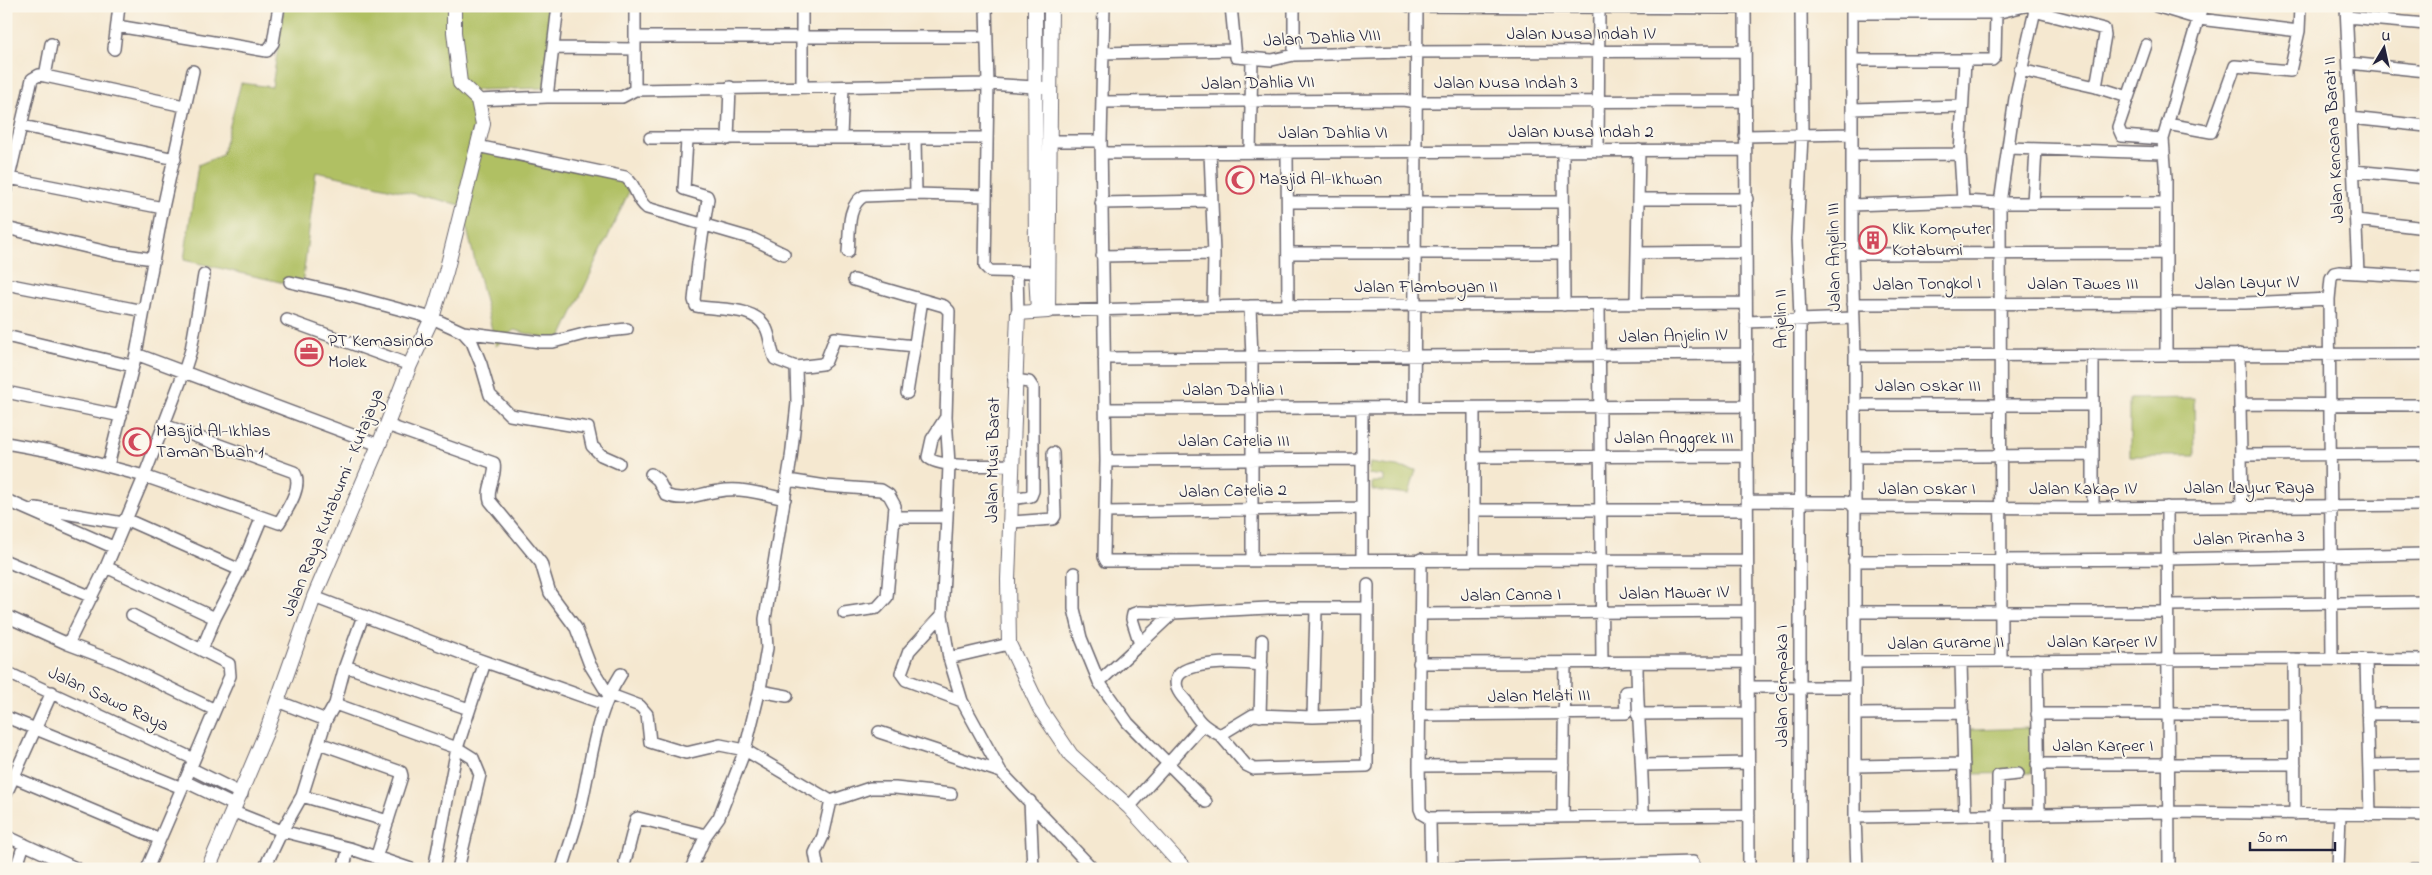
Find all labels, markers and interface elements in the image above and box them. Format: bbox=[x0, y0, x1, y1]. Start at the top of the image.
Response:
street label: Jalan Nusa Indah IV bbox=[1506, 22, 1656, 48]
north arrow bbox=[2360, 22, 2410, 72]
street label: Jalan Dahlia VIII bbox=[1263, 23, 1381, 55]
text: U bbox=[2380, 26, 2392, 48]
street label: Jalan Kencana Barat II bbox=[2318, 56, 2352, 224]
street label: Jalan Dahlia VII bbox=[1201, 70, 1315, 98]
street label: Jalan Nusa Indah 3 bbox=[1434, 71, 1578, 97]
street label: Jalan Nusa Indah 2 bbox=[1508, 120, 1654, 146]
street label: Jalan Dahlia VI bbox=[1278, 121, 1388, 147]
mosque icon: Masjid Al-Ikhwan bbox=[1225, 165, 1255, 195]
place label: Masjid Al-Ikhwan bbox=[1259, 167, 1382, 193]
street label: Jalan Anjelin III bbox=[1821, 202, 1849, 312]
place label: Klik Komputer Kotabumi bbox=[1892, 217, 1992, 264]
building icon: Klik Komputer Kotabumi bbox=[1858, 225, 1888, 255]
street label: Jalan Layur IV bbox=[2195, 270, 2300, 298]
street label: Jalan Tongkol I bbox=[1873, 271, 1981, 300]
street label: Jalan Tawes III bbox=[2028, 272, 2138, 298]
street label: Jalan Flamboyan II bbox=[1354, 275, 1498, 301]
street label: Anjelin II bbox=[1768, 289, 1796, 349]
street label: Jalan Anjelin IV bbox=[1618, 323, 1728, 351]
place label: PT Kemasindo Molek bbox=[328, 329, 433, 376]
office icon: PT Kemasindo Molek bbox=[294, 337, 324, 367]
street label: Jalan Oskar III bbox=[1875, 374, 1981, 400]
street label: Jalan Dahlia I bbox=[1183, 378, 1283, 404]
street label: Jalan Raya Kutabumi - Kutajaya bbox=[276, 385, 392, 621]
street label: Jalan Musi Barat bbox=[980, 397, 1008, 523]
place label: Masjid Al-Ikhlas Taman Buah 1 bbox=[156, 419, 271, 466]
street label: Jalan Anggrek III bbox=[1614, 426, 1734, 453]
mosque icon: Masjid Al-Ikhlas Taman Buah 1 bbox=[122, 427, 152, 457]
street label: Jalan Catelia III bbox=[1178, 429, 1290, 455]
street label: Jalan Layur Raya bbox=[2184, 476, 2314, 502]
street label: Jalan Oskar I bbox=[1878, 477, 1976, 503]
street label: Jalan Kakap IV bbox=[2029, 477, 2137, 503]
street label: Jalan Catelia 2 bbox=[1179, 478, 1287, 506]
street label: Jalan Piranha 3 bbox=[2193, 524, 2305, 554]
street label: Jalan Mawar IV bbox=[1619, 580, 1730, 608]
street label: Jalan Canna I bbox=[1461, 582, 1561, 610]
street label: Jalan Cempaka I bbox=[1770, 625, 1796, 747]
street label: Jalan Gurame II bbox=[1888, 630, 2004, 658]
street label: Jalan Karper IV bbox=[2047, 630, 2157, 656]
street label: Jalan Sawo Raya bbox=[43, 661, 173, 739]
street label: Jalan Melati III bbox=[1487, 683, 1591, 711]
street label: Jalan Karper I bbox=[2053, 734, 2153, 760]
scale bar bbox=[2250, 820, 2334, 852]
text: 50 m bbox=[2257, 827, 2288, 849]

